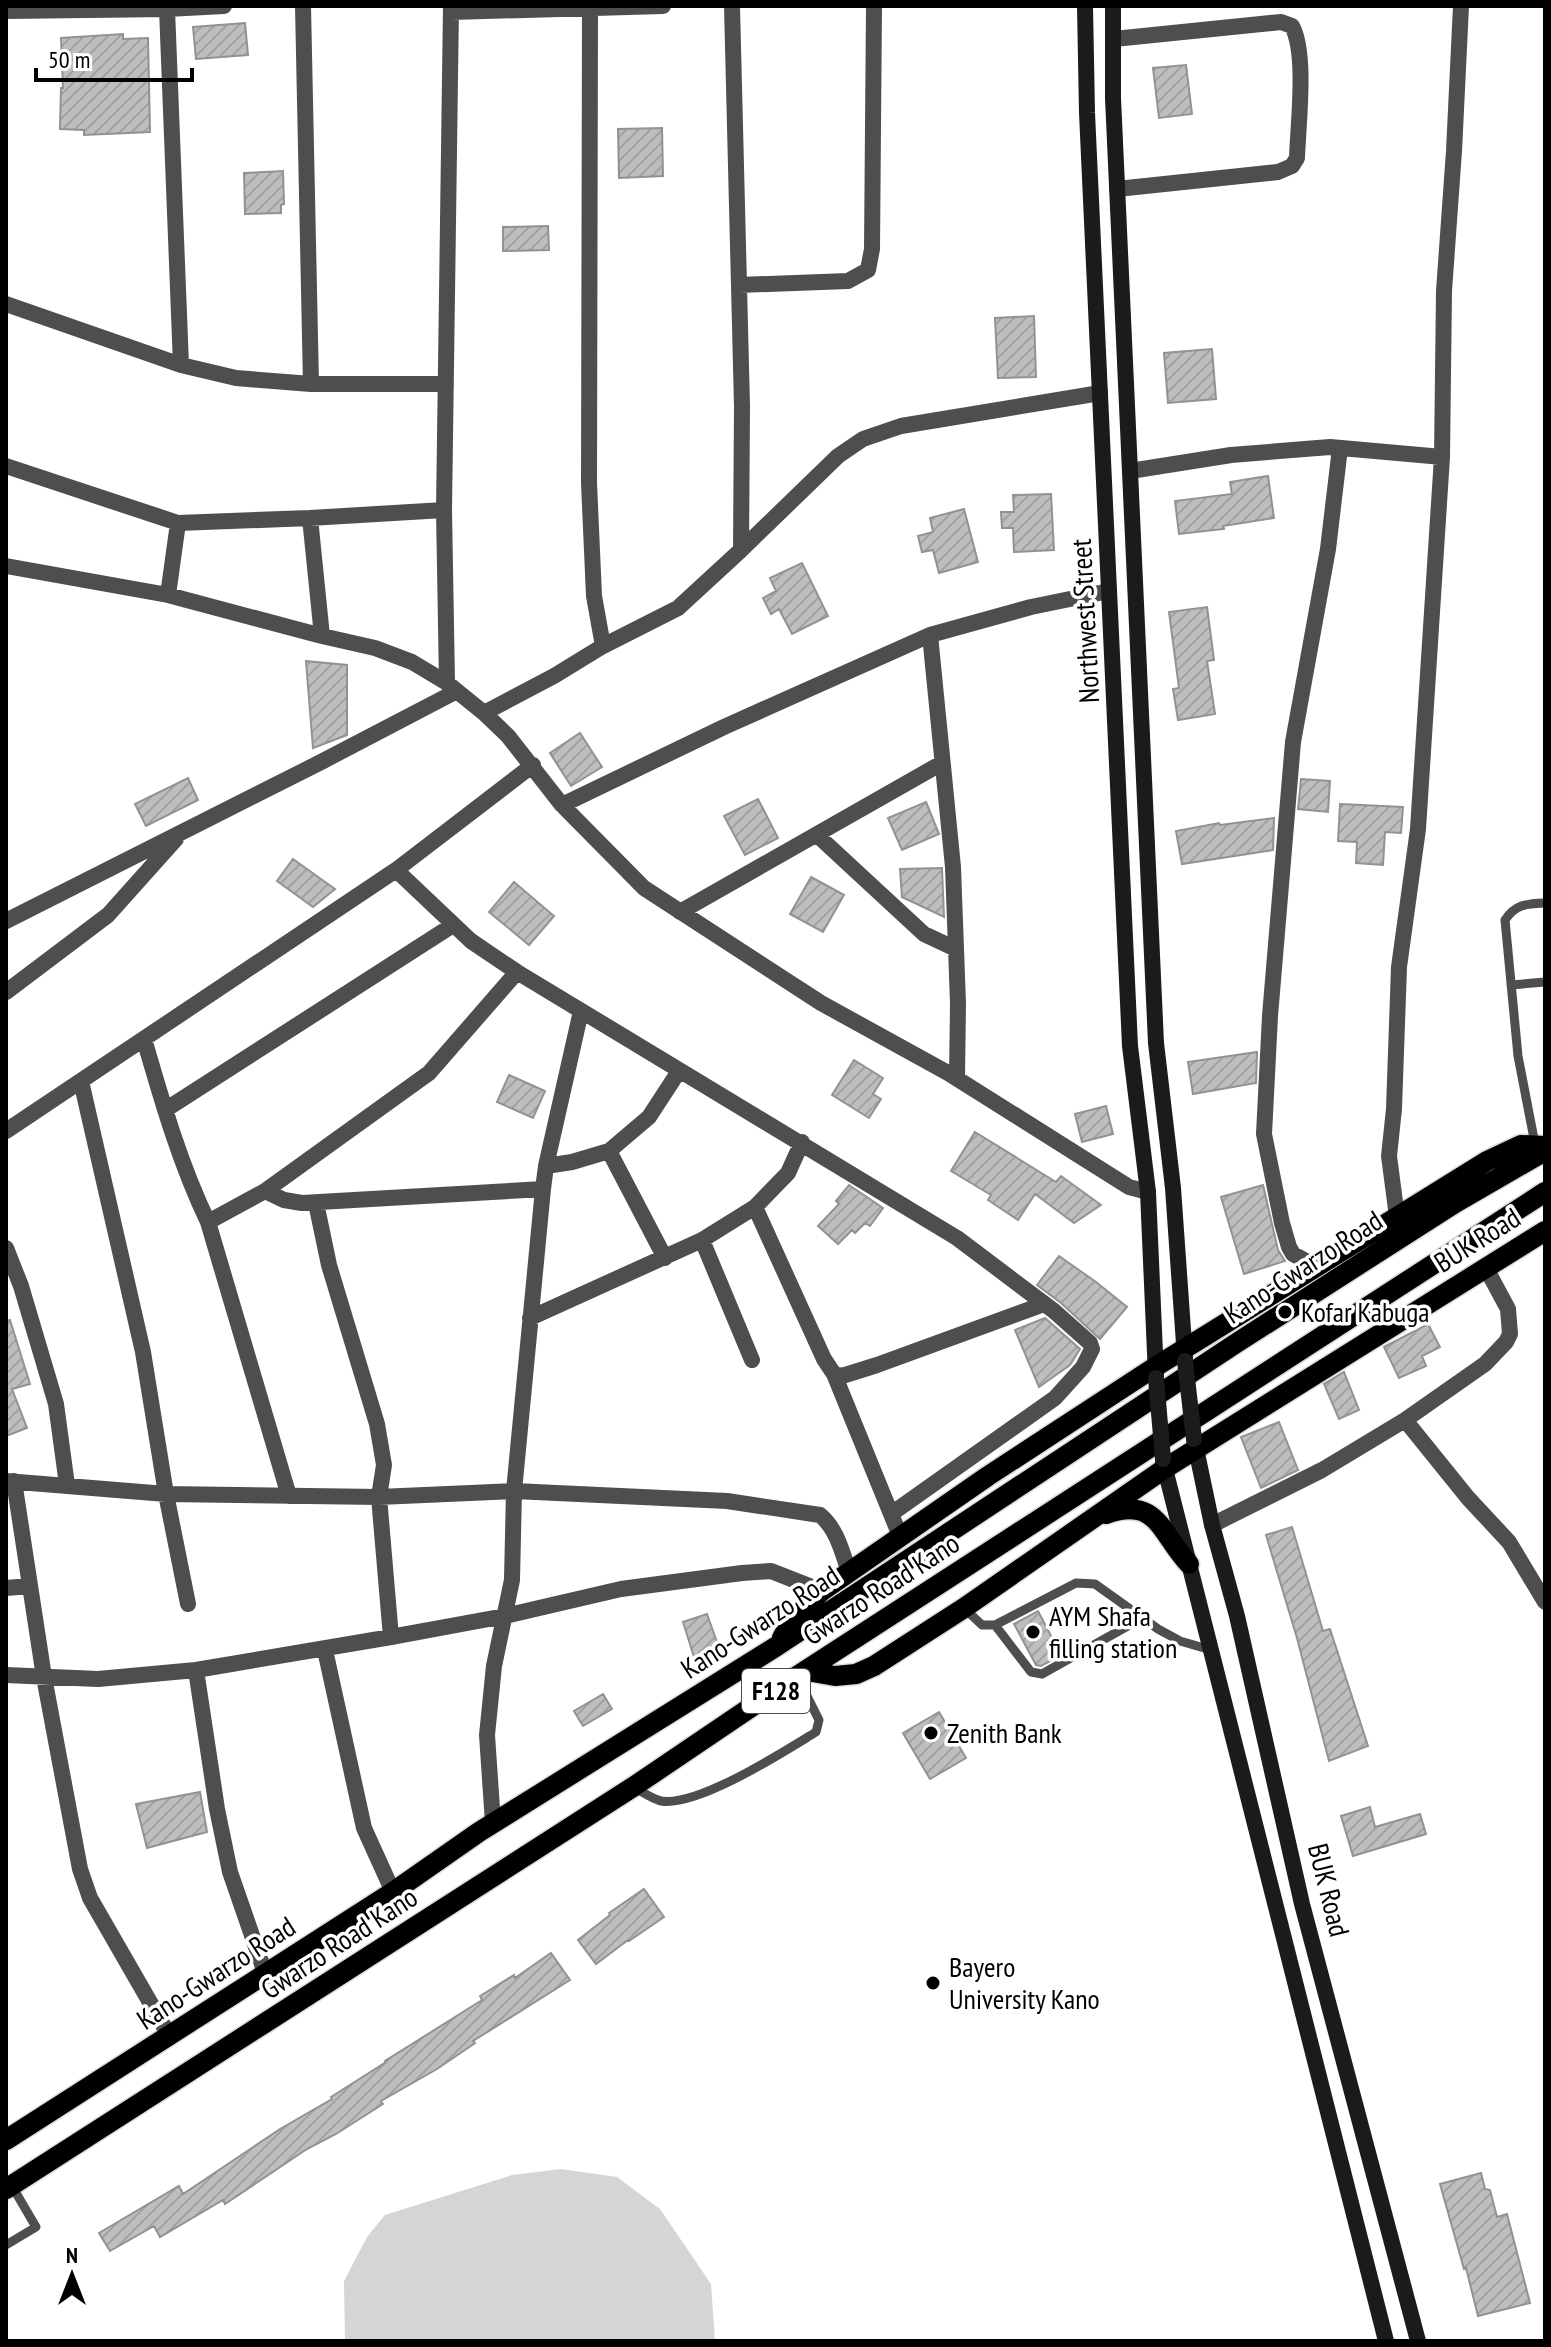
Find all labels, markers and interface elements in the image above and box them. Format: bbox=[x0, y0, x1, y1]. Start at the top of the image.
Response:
scale bar bbox=[36, 32, 192, 82]
text: 50 m bbox=[48, 44, 90, 75]
street label: Northwest Street bbox=[1062, 538, 1107, 704]
street label: BUK Road bbox=[1427, 1199, 1527, 1280]
street label: Kano-Gwarzo Road bbox=[1216, 1202, 1389, 1332]
place label: Kofar Kabuga bbox=[1301, 1293, 1430, 1330]
marker: Kofar Kabuga bbox=[1276, 1303, 1294, 1321]
street label: Gwarzo Road Kano bbox=[795, 1524, 966, 1653]
street label: Kano-Gwarzo Road bbox=[673, 1557, 846, 1687]
place label: AYM Shafa filling station bbox=[1049, 1597, 1177, 1666]
marker: AYM Shafa filling station bbox=[1024, 1623, 1042, 1641]
road number: F128 bbox=[742, 1669, 810, 1713]
place label: Zenith Bank bbox=[947, 1714, 1062, 1751]
marker: Zenith Bank bbox=[922, 1724, 940, 1742]
street label: BUK Road bbox=[1300, 1839, 1359, 1940]
street label: Gwarzo Road Kano bbox=[253, 1878, 424, 2007]
street label: Kano-Gwarzo Road bbox=[129, 1908, 302, 2038]
place label: Bayero University Kano bbox=[949, 1948, 1100, 2017]
marker: Bayero University Kano bbox=[924, 1974, 942, 1992]
north arrow bbox=[32, 2235, 112, 2315]
text: N bbox=[66, 2241, 78, 2269]

